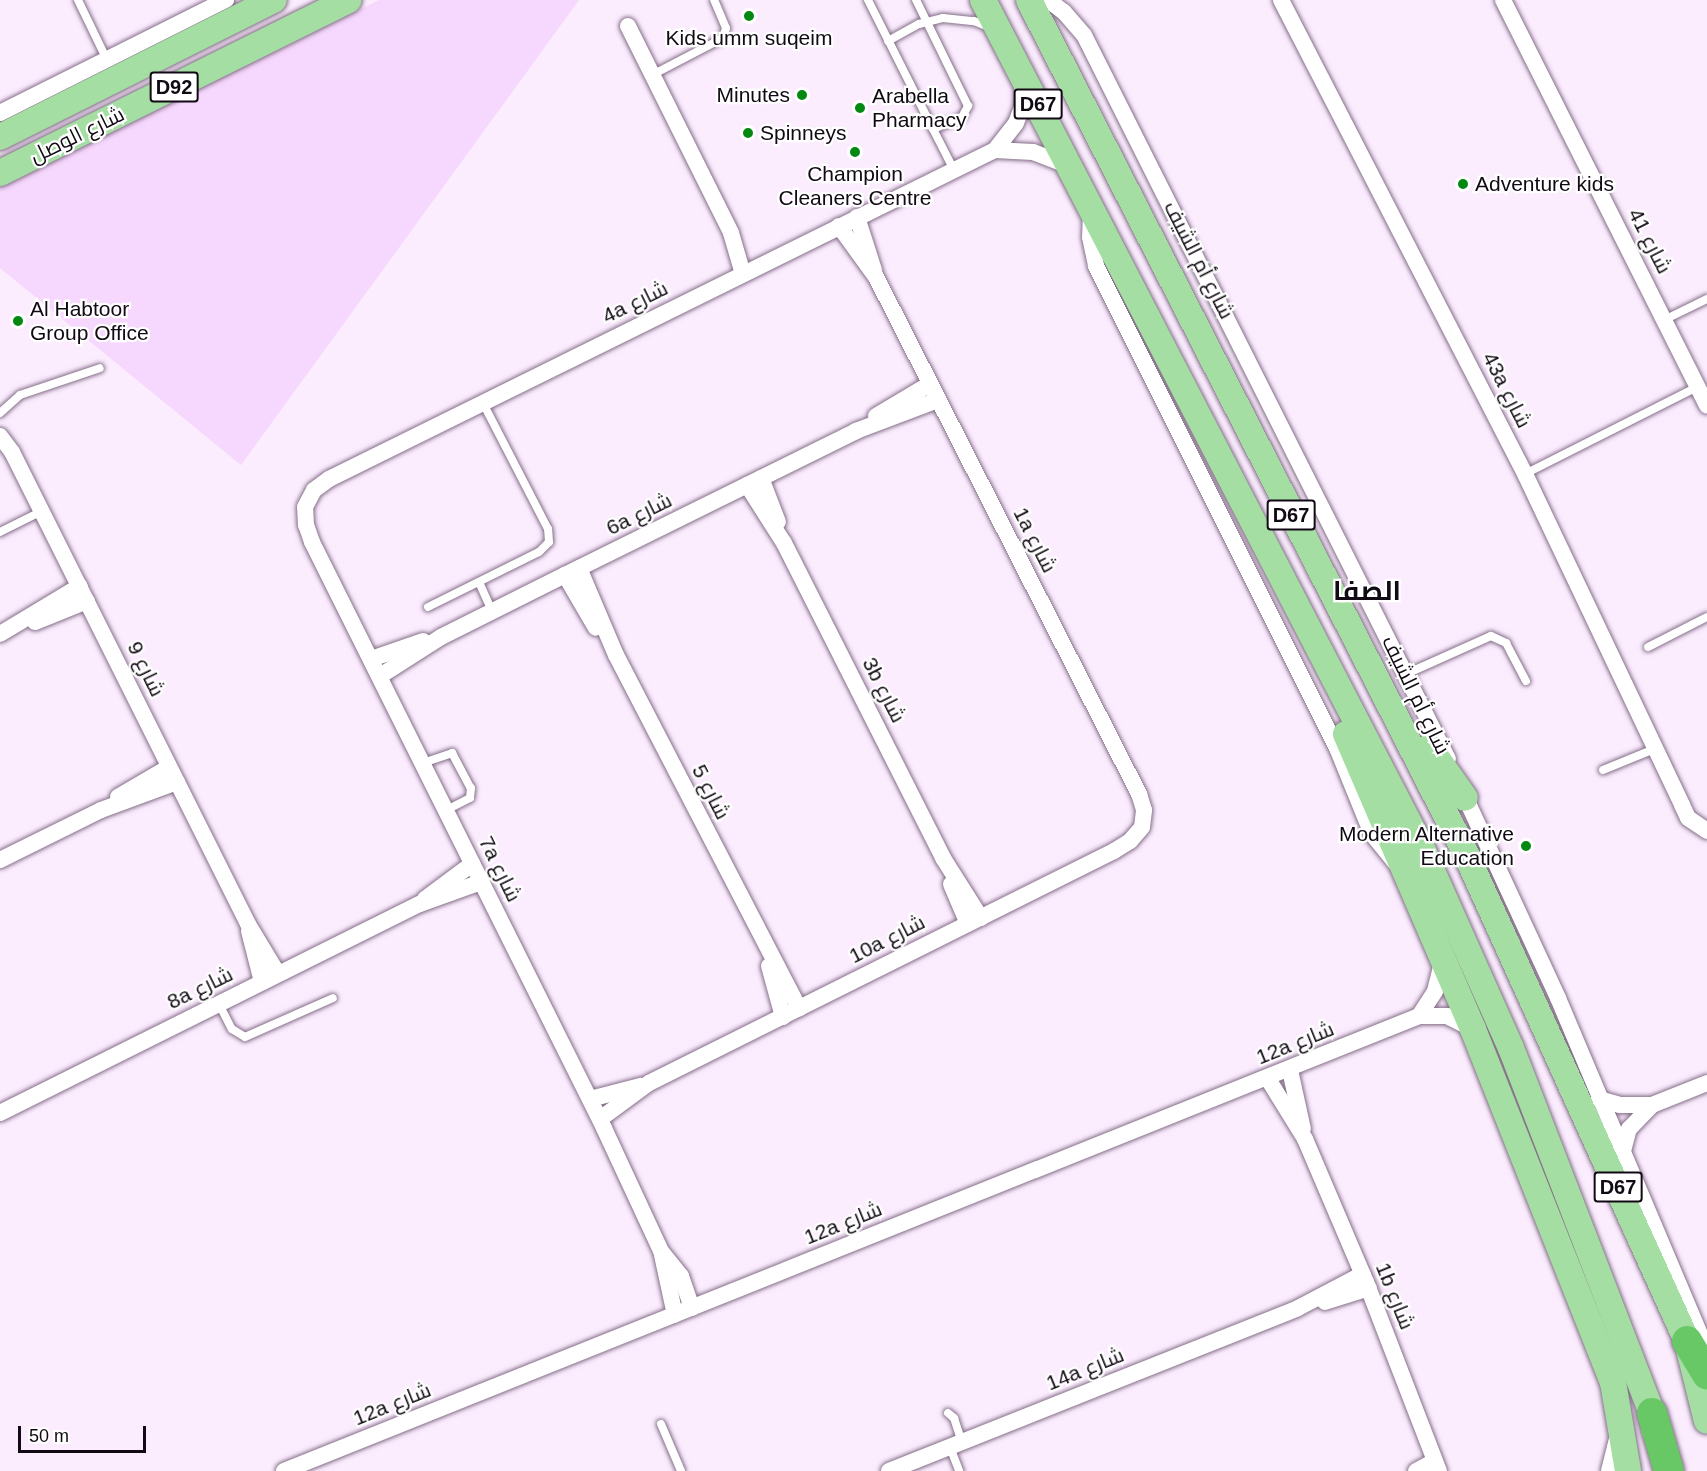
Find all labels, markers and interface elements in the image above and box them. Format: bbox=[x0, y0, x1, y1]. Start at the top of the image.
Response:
marker: Kids umm suqeim bbox=[742, 9, 756, 23]
place label: Kids umm suqeim bbox=[666, 25, 832, 51]
road number: D92 bbox=[148, 70, 200, 104]
place label: Minutes bbox=[716, 82, 790, 108]
place label: Arabella Pharmacy bbox=[872, 83, 967, 133]
road number: D67 bbox=[1012, 87, 1064, 121]
marker: Minutes bbox=[795, 88, 809, 102]
street label: شارع الوصل bbox=[26, 101, 128, 169]
marker: Arabella Pharmacy bbox=[853, 101, 867, 115]
place label: Spinneys bbox=[760, 120, 846, 146]
marker: Spinneys bbox=[741, 126, 755, 140]
marker: Champion Cleaners Centre bbox=[848, 145, 862, 159]
place label: Champion Cleaners Centre bbox=[779, 161, 931, 211]
place label: Adventure kids bbox=[1475, 171, 1614, 197]
marker: Adventure kids bbox=[1456, 177, 1470, 191]
street label: شارع أم الشيف bbox=[1159, 197, 1239, 323]
street label: شارع 41 bbox=[1623, 204, 1677, 278]
street label: 4a شارع bbox=[598, 275, 672, 329]
place label: Al Habtoor Group Office bbox=[30, 296, 149, 346]
marker: Al Habtoor Group Office bbox=[11, 314, 25, 328]
street label: 43a شارع bbox=[1477, 348, 1537, 432]
street label: 6a شارع bbox=[602, 487, 676, 541]
road number: D67 bbox=[1266, 498, 1316, 532]
street label: 1a شارع bbox=[1008, 503, 1062, 577]
district label: الصفا bbox=[1333, 576, 1401, 608]
street label: شارع أم الشيف bbox=[1376, 632, 1456, 758]
street label: شارع 9 bbox=[122, 637, 170, 701]
street label: 3b شارع bbox=[857, 653, 911, 727]
street label: شارع 5 bbox=[687, 760, 735, 824]
place label: Modern Alternative Education bbox=[1338, 821, 1514, 871]
street label: 7a شارع bbox=[473, 832, 527, 906]
marker: Modern Alternative Education bbox=[1519, 839, 1533, 853]
street label: 10a شارع bbox=[845, 909, 929, 969]
street label: 8a شارع bbox=[163, 961, 237, 1015]
street label: 12a شارع bbox=[1252, 1016, 1338, 1070]
road number: D67 bbox=[1592, 1170, 1644, 1204]
street label: 12a شارع bbox=[800, 1196, 886, 1250]
street label: 1b شارع bbox=[1370, 1259, 1420, 1333]
street label: 14a شارع bbox=[1042, 1342, 1128, 1396]
street label: 12a شارع bbox=[349, 1377, 435, 1431]
scale bar bbox=[21, 1414, 148, 1452]
text: 50 m bbox=[29, 1426, 69, 1446]

